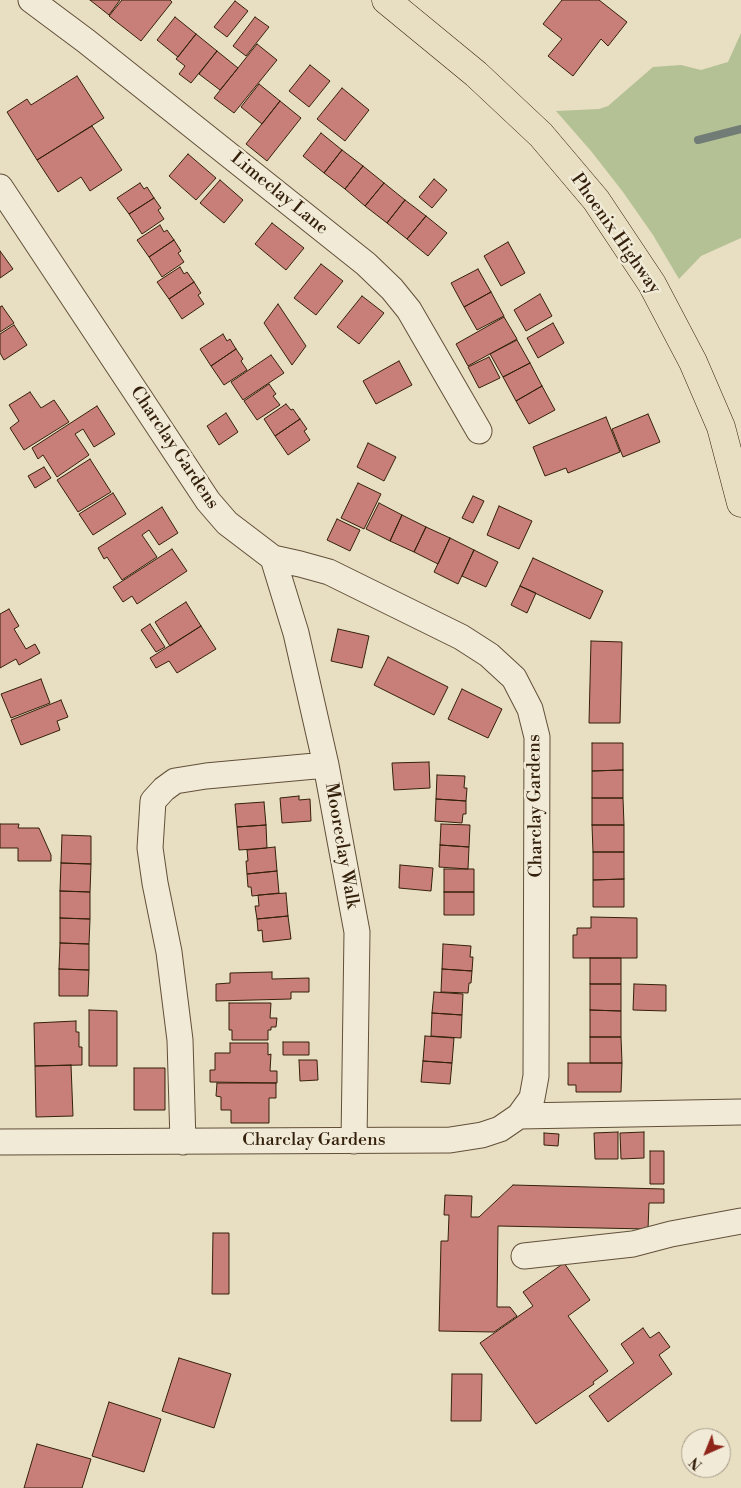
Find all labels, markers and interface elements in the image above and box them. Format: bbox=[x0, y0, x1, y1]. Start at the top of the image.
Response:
street label: Limeclay Lane bbox=[226, 148, 332, 240]
street label: Phoenix Highway bbox=[565, 170, 665, 298]
street label: Charclay Gardens bbox=[125, 383, 223, 513]
street label: Charclay Gardens bbox=[524, 734, 548, 878]
street label: Mooreclay Walk bbox=[319, 781, 363, 911]
street label: Charclay Gardens bbox=[242, 1130, 386, 1152]
north arrow bbox=[681, 1428, 731, 1478]
text: N bbox=[686, 1453, 707, 1473]

